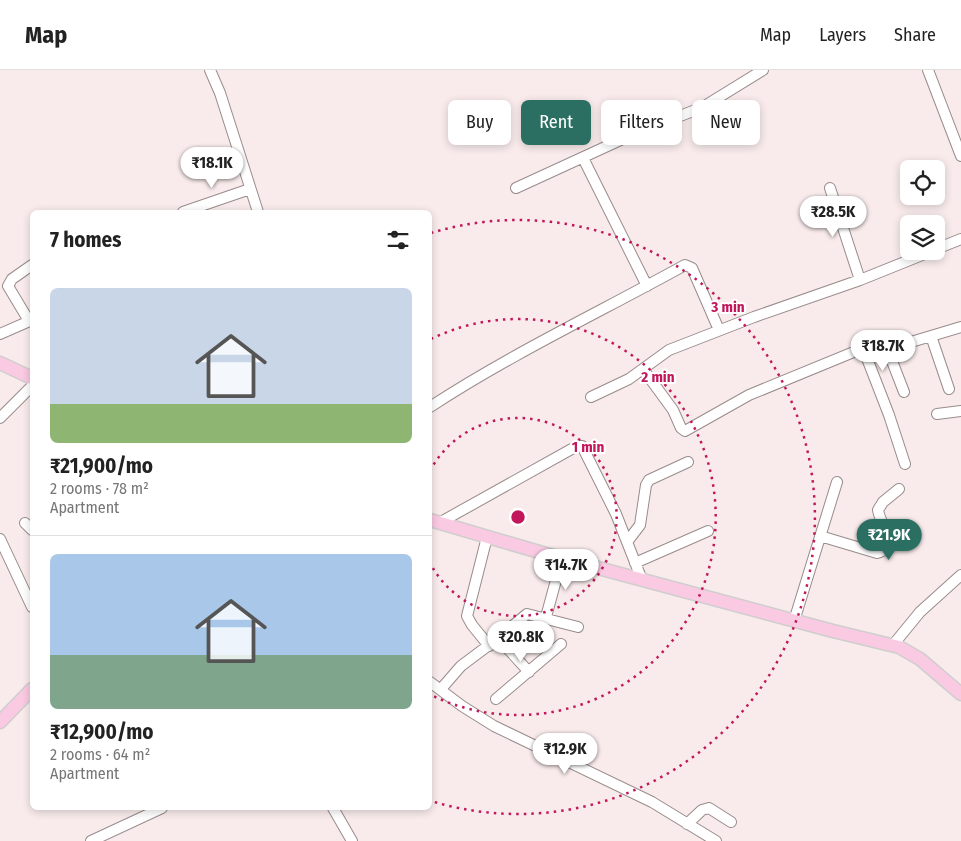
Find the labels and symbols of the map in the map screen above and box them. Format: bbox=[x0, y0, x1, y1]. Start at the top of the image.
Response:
pin: ₹18.1K bbox=[171, 146, 253, 189]
pin: ₹28.5K bbox=[792, 196, 874, 238]
text: 3 min bbox=[710, 298, 745, 316]
pin: ₹18.7K bbox=[842, 330, 924, 372]
text: 2 min bbox=[640, 368, 675, 386]
text: 1 min bbox=[572, 438, 604, 456]
centre of rings bbox=[509, 508, 527, 526]
pin: ₹21.9K bbox=[848, 518, 930, 561]
pin: ₹14.7K bbox=[525, 548, 607, 591]
pin: ₹20.8K bbox=[480, 620, 562, 663]
pin: ₹12.9K bbox=[524, 732, 606, 775]

